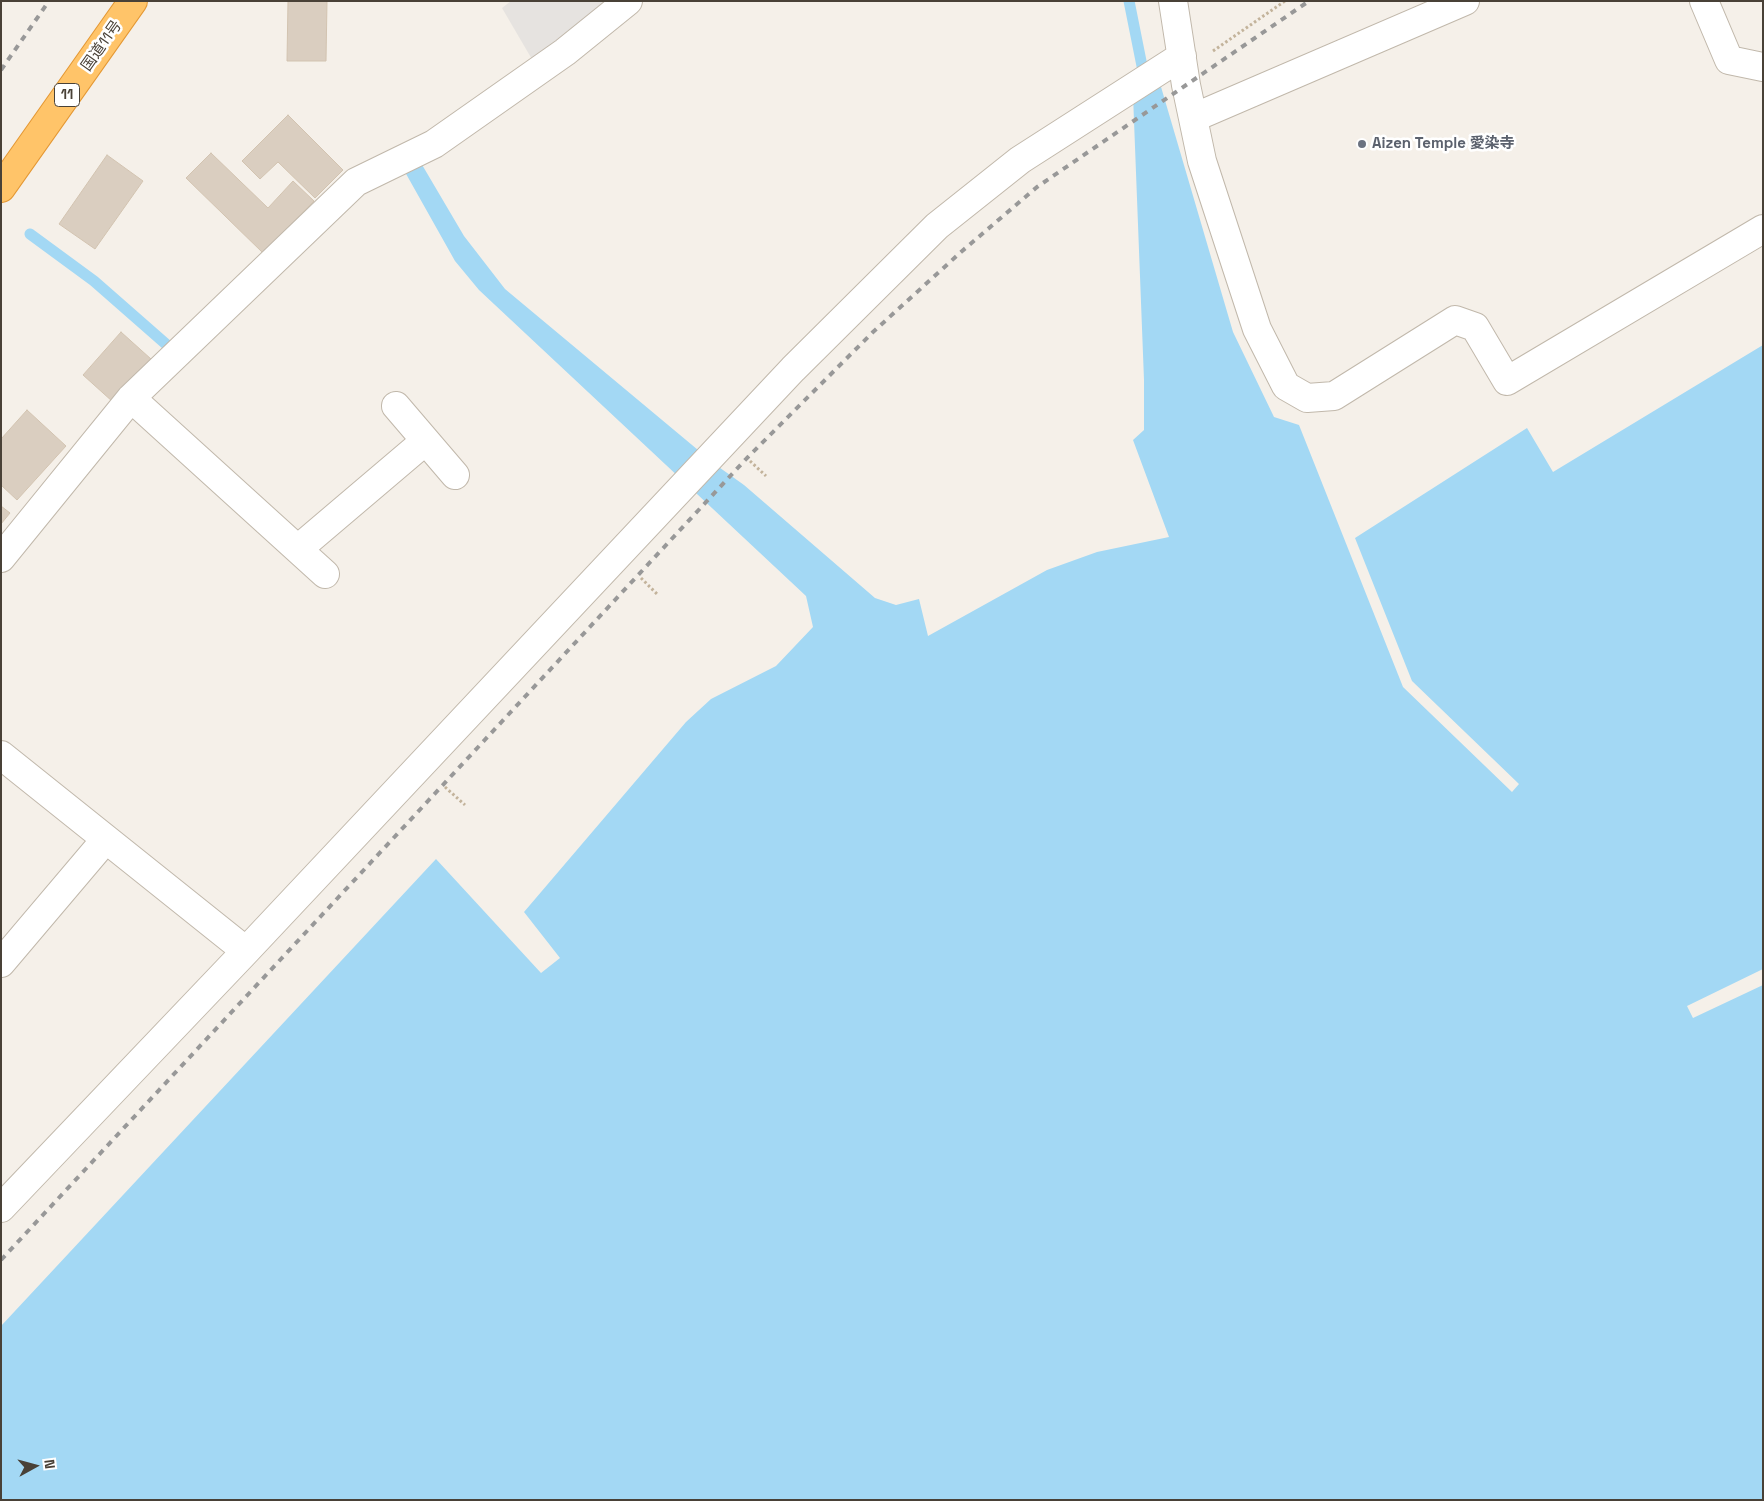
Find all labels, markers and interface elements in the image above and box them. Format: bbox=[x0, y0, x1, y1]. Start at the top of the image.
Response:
street label: 国道11号 bbox=[78, 17, 126, 75]
road number: 11 bbox=[54, 84, 80, 106]
place label: Aizen Temple 愛染寺 bbox=[1372, 135, 1515, 153]
marker: Aizen Temple 愛染寺 bbox=[1356, 138, 1368, 150]
north arrow bbox=[10, 1441, 60, 1491]
text: N bbox=[40, 1458, 59, 1470]

